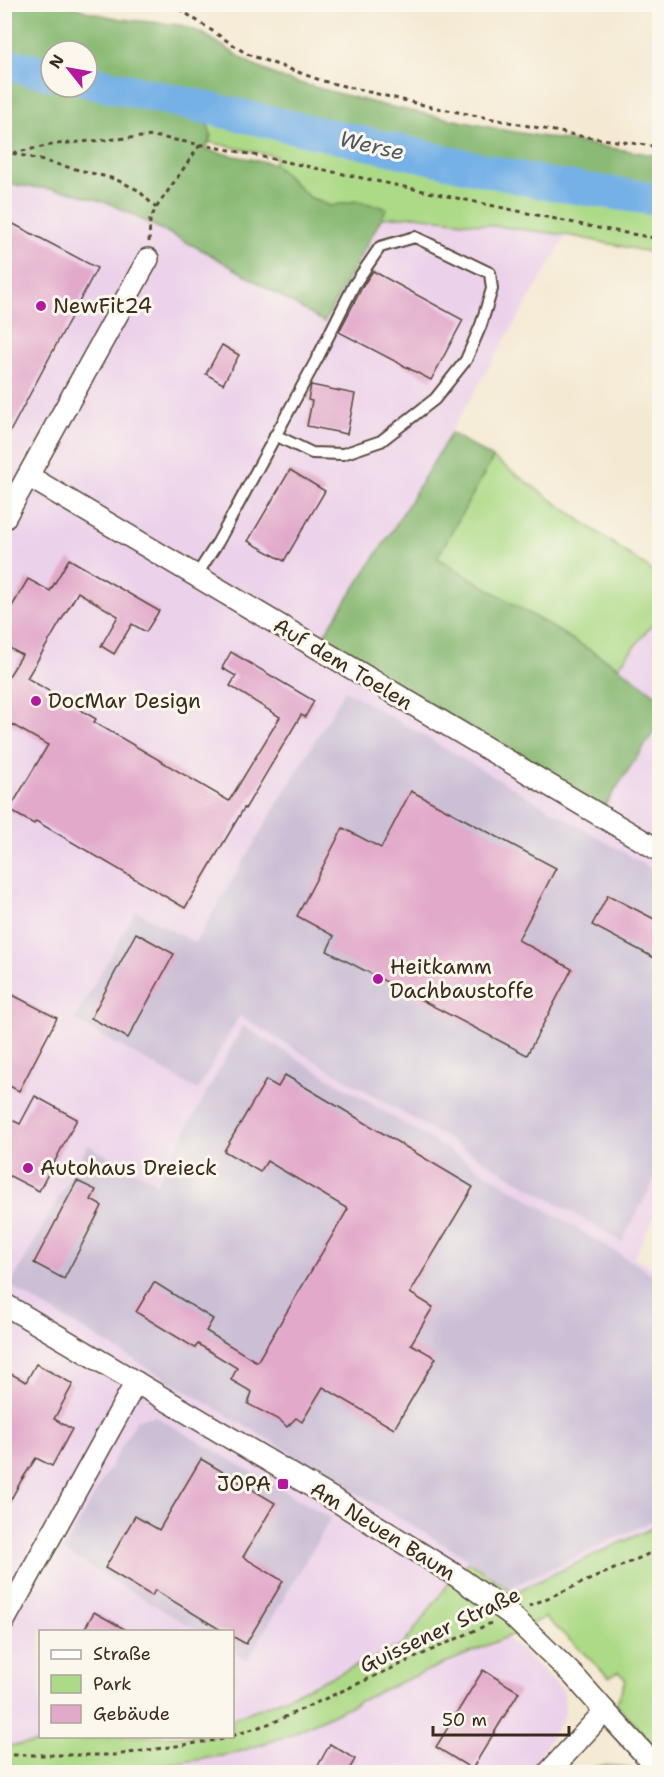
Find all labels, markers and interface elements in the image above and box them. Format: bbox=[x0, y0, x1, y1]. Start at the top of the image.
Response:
north arrow bbox=[39, 39, 99, 99]
text: N bbox=[44, 51, 69, 72]
water label: Werse bbox=[337, 124, 407, 167]
place label: NewFit24 bbox=[53, 292, 152, 320]
marker: NewFit24 bbox=[34, 299, 48, 313]
street label: Auf dem Toelen bbox=[268, 611, 418, 717]
place label: DocMar Design bbox=[48, 687, 201, 715]
marker: DocMar Design bbox=[29, 694, 43, 708]
place label: Heitkamm Dachbaustoffe bbox=[390, 953, 534, 1005]
marker: Heitkamm Dachbaustoffe bbox=[371, 972, 385, 986]
place label: Autohaus Dreieck bbox=[40, 1154, 217, 1182]
marker: Autohaus Dreieck bbox=[21, 1161, 35, 1175]
place label: JOPA bbox=[217, 1470, 271, 1498]
street label: Am Neuen Baum bbox=[305, 1475, 461, 1587]
marker: JOPA bbox=[276, 1477, 290, 1491]
street label: Guissener Straße bbox=[355, 1581, 525, 1679]
legend bbox=[39, 1630, 234, 1738]
text: Straße bbox=[93, 1642, 151, 1666]
text: Park bbox=[93, 1672, 132, 1696]
scale bar bbox=[433, 1699, 570, 1737]
text: Gebäude bbox=[93, 1702, 170, 1726]
text: 50 m bbox=[442, 1708, 487, 1732]

